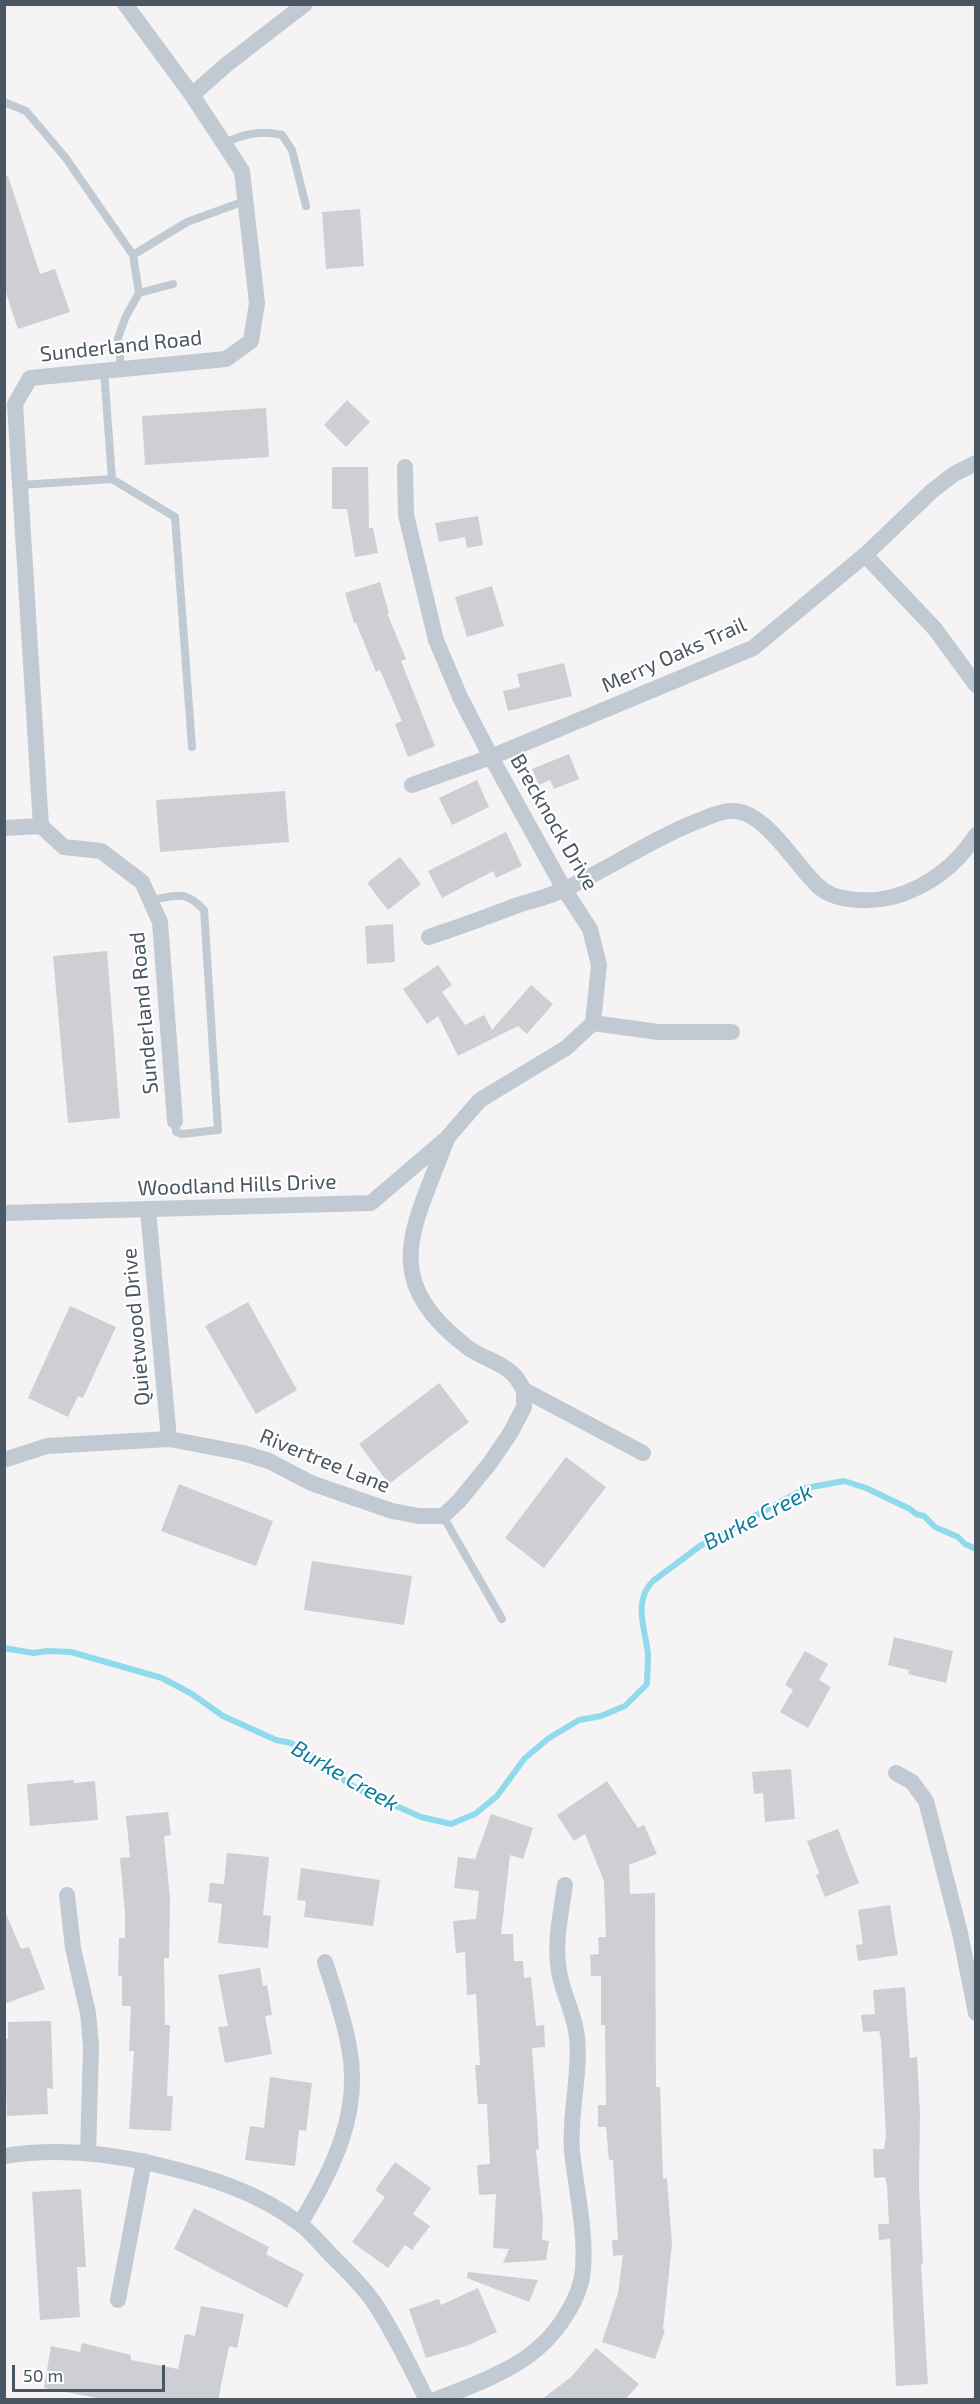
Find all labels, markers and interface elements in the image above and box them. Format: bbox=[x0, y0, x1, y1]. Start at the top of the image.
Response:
street label: Sunderland Road bbox=[39, 325, 203, 367]
street label: Merry Oaks Trail bbox=[598, 612, 750, 698]
street label: Brecknock Drive bbox=[505, 749, 603, 895]
street label: Sunderland Road bbox=[124, 931, 164, 1095]
street label: Woodland Hills Drive bbox=[137, 1169, 337, 1201]
street label: Quietwood Drive bbox=[117, 1247, 155, 1407]
street label: Rivertree Lane bbox=[256, 1423, 394, 1499]
water label: Burke Creek bbox=[699, 1478, 817, 1556]
water label: Burke Creek bbox=[287, 1735, 403, 1817]
scale bar bbox=[15, 2353, 168, 2391]
text: 50 m bbox=[23, 2364, 63, 2386]

